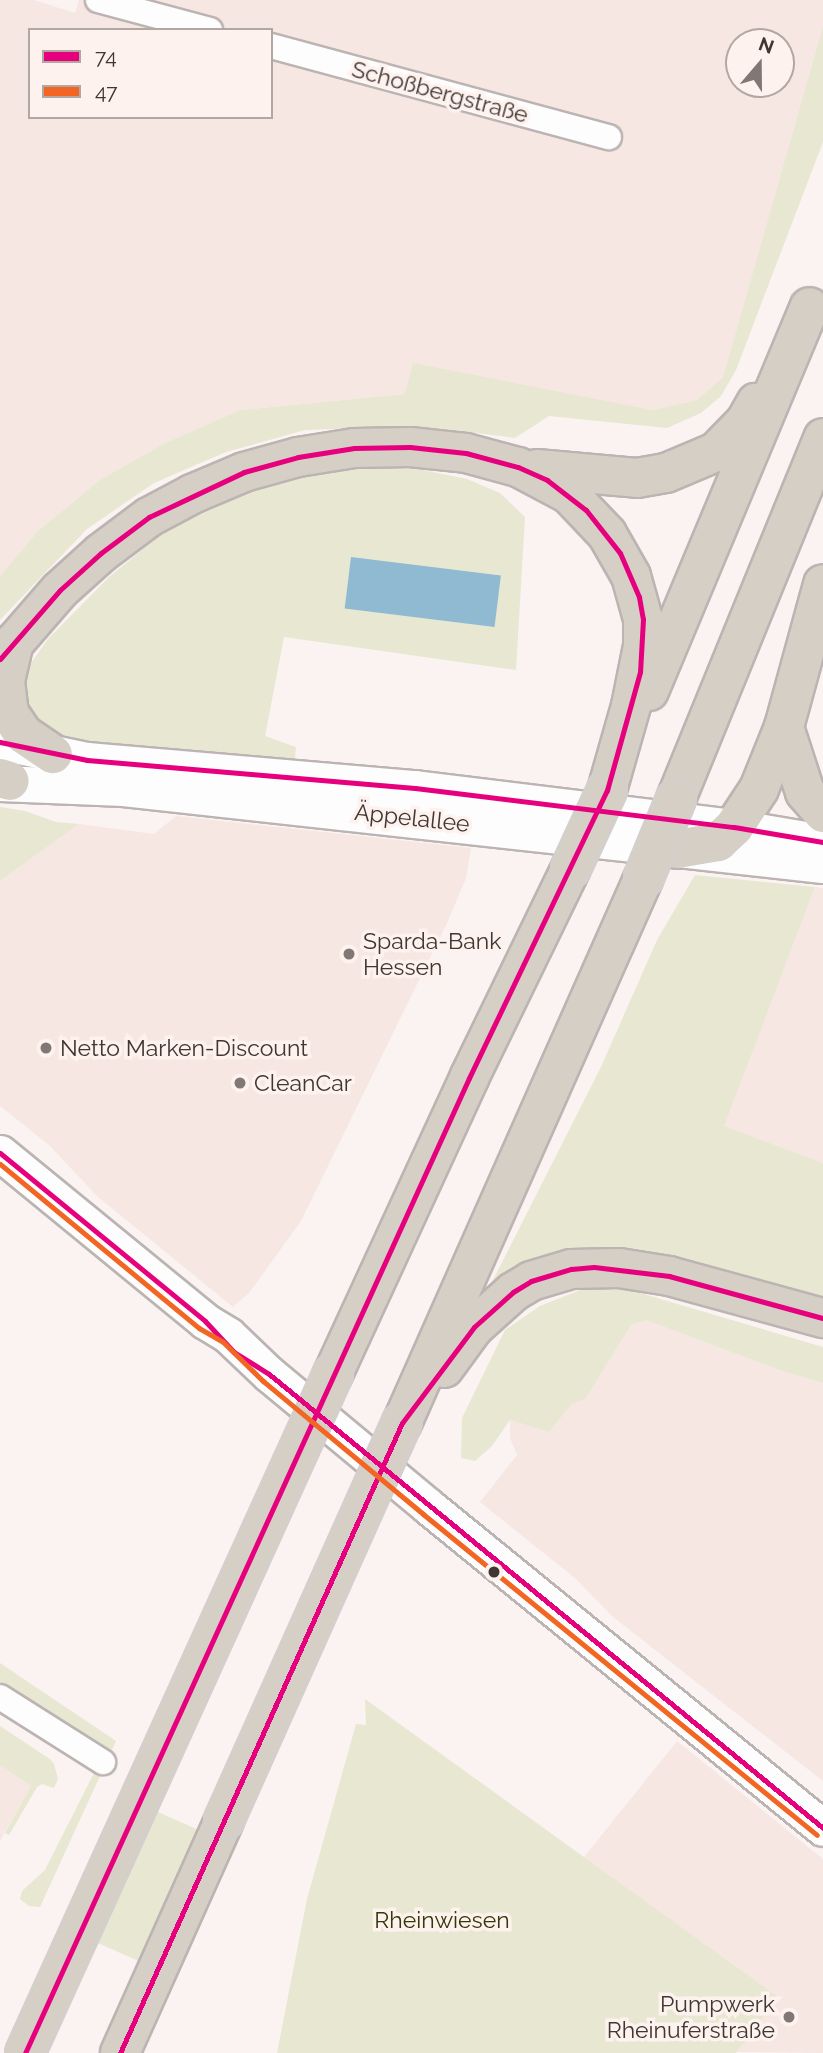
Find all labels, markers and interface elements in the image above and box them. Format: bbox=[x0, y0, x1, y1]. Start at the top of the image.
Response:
legend bbox=[28, 28, 273, 119]
north arrow bbox=[725, 28, 795, 98]
text: N bbox=[756, 32, 777, 58]
text: 74 bbox=[95, 44, 117, 69]
street label: Schoßbergstraße bbox=[349, 55, 531, 129]
text: 47 bbox=[95, 79, 118, 104]
street label: Äppelallee bbox=[353, 798, 471, 838]
place label: Sparda-Bank Hessen bbox=[363, 927, 501, 981]
marker: Sparda-Bank Hessen bbox=[341, 946, 357, 962]
place label: Netto Marken-Discount bbox=[60, 1034, 308, 1062]
marker: Netto Marken-Discount bbox=[38, 1040, 54, 1056]
place label: CleanCar bbox=[254, 1069, 352, 1097]
marker: CleanCar bbox=[232, 1075, 248, 1091]
unlabelled marker bbox=[487, 1565, 501, 1579]
park label: Rheinwiesen bbox=[374, 1906, 510, 1934]
place label: Pumpwerk Rheinuferstraße bbox=[607, 1990, 775, 2044]
marker: Pumpwerk Rheinuferstraße bbox=[781, 2009, 797, 2025]

